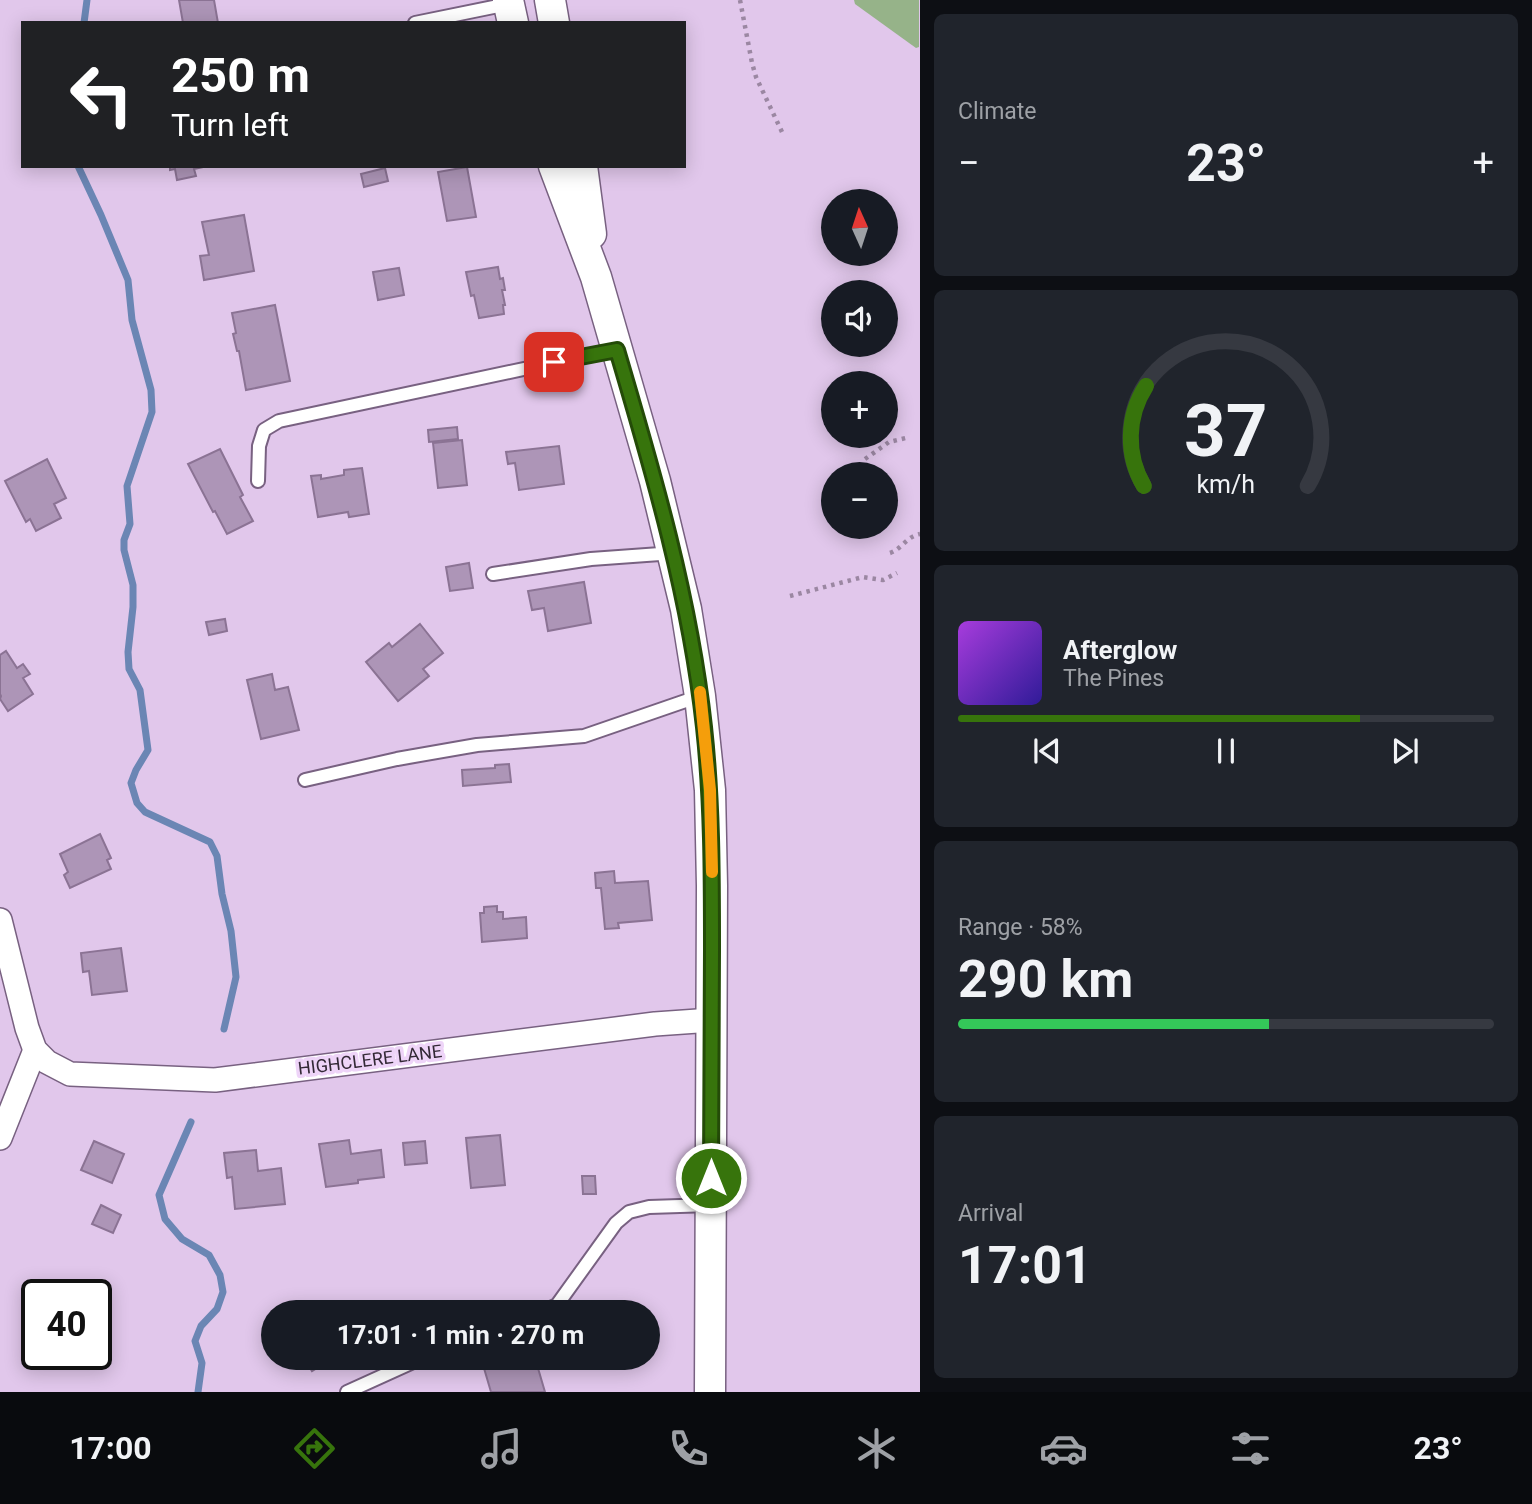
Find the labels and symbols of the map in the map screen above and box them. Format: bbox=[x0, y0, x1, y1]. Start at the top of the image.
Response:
north arrow bbox=[821, 189, 898, 266]
pin bbox=[524, 332, 584, 392]
street label: HIGHCLERE LANE bbox=[297, 1040, 443, 1079]
position arrow bbox=[674, 1141, 748, 1215]
speed limit sign: 40 bbox=[21, 1279, 112, 1370]

